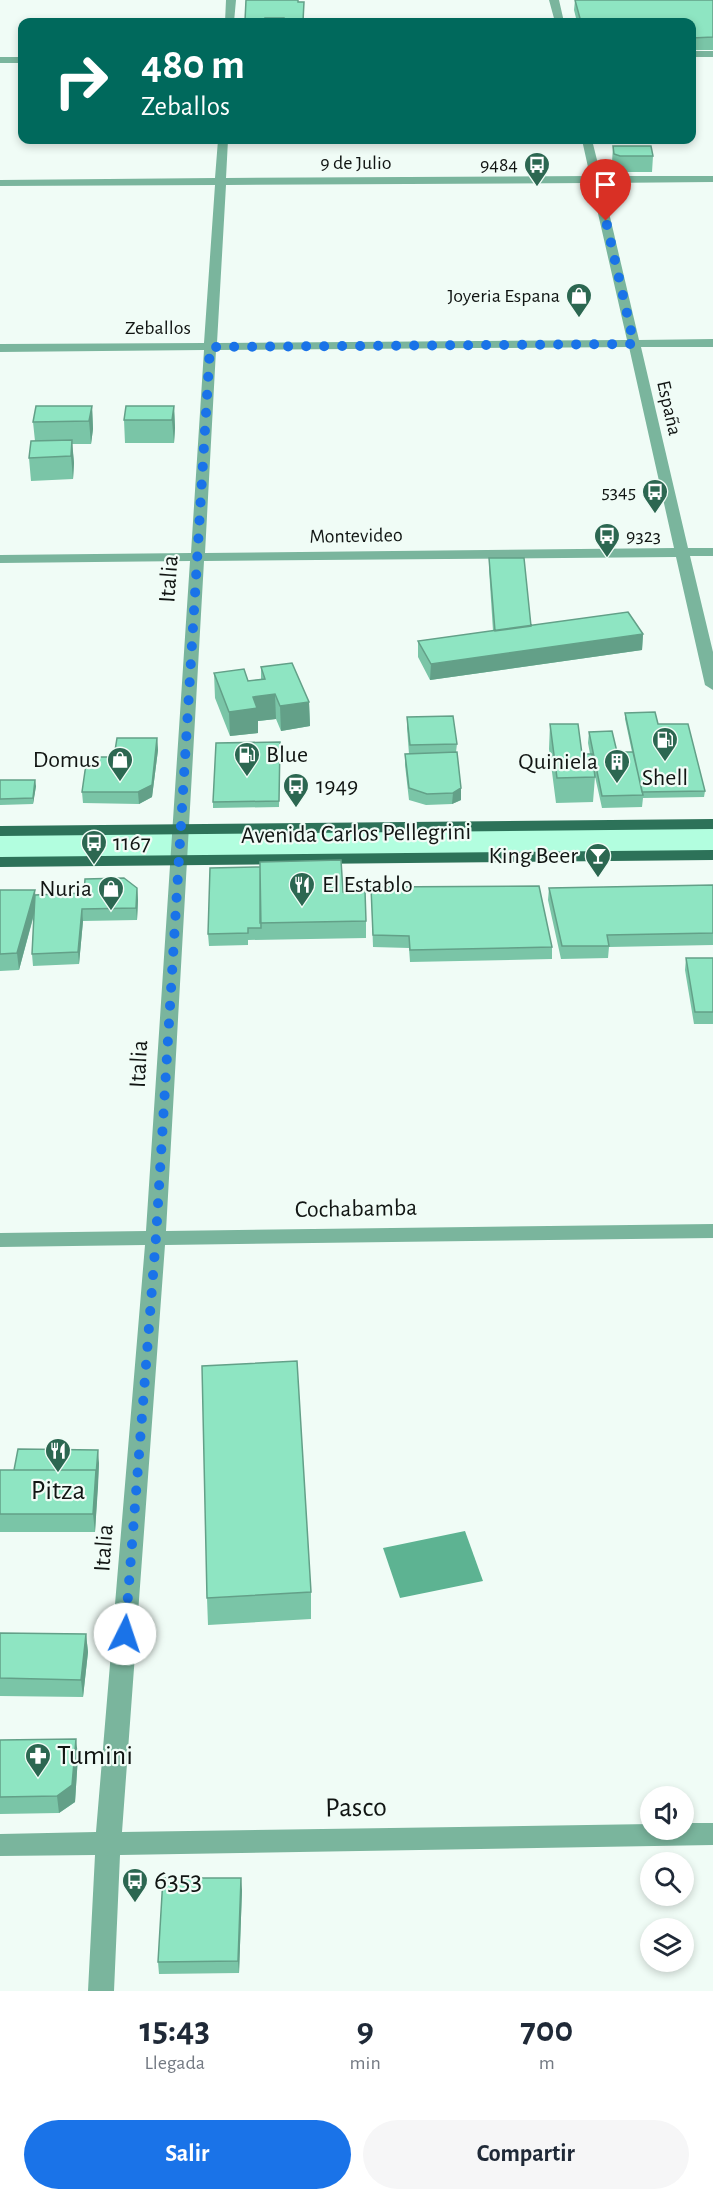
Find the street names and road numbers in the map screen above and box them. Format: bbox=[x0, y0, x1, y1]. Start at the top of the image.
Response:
street label: 9 de Julio bbox=[320, 153, 392, 173]
street label: Zeballos bbox=[125, 318, 191, 338]
street label: España bbox=[653, 379, 685, 437]
street label: Montevideo bbox=[309, 525, 403, 547]
street label: Italia bbox=[155, 554, 183, 604]
street label: Avenida Carlos Pellegrini bbox=[241, 820, 471, 848]
street label: Italia bbox=[126, 1040, 152, 1088]
street label: Cochabamba bbox=[295, 1196, 417, 1222]
street label: Italia bbox=[90, 1523, 118, 1573]
street label: Pasco bbox=[325, 1793, 387, 1823]

